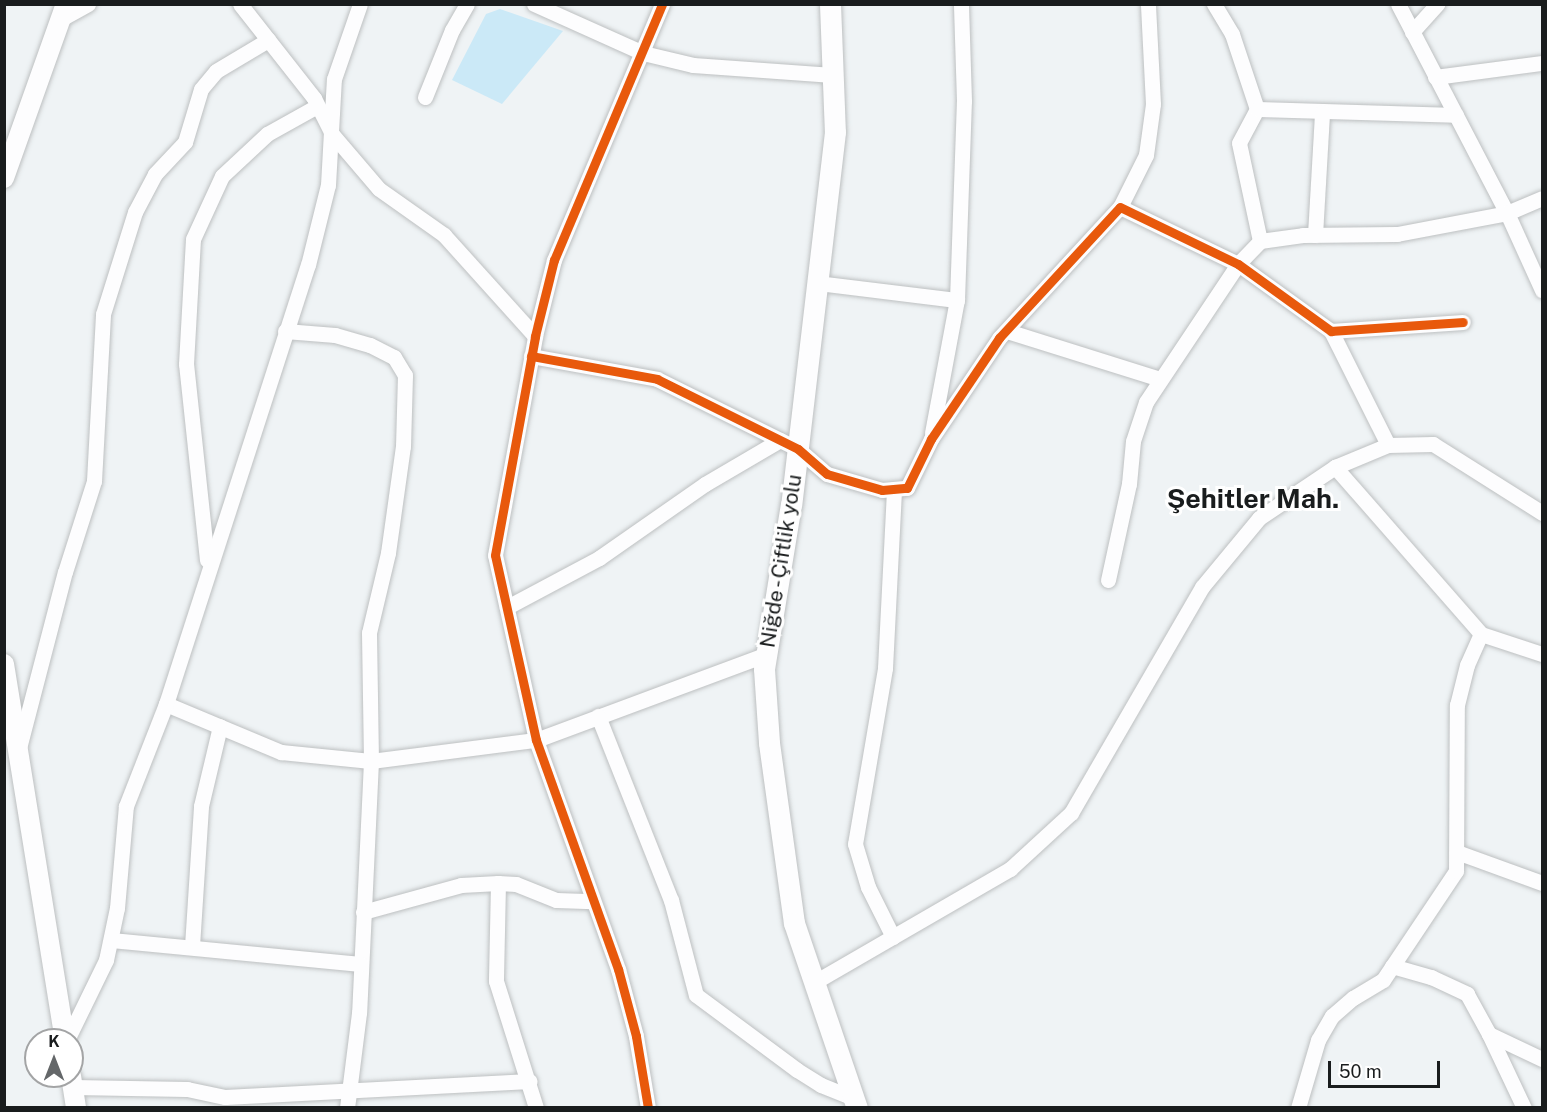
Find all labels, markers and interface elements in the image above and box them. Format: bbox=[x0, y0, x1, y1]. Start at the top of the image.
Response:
street label: Niğde - Çiftlik yolu bbox=[754, 469, 808, 653]
district label: Şehitler Mah. bbox=[1167, 483, 1339, 515]
north arrow bbox=[24, 1028, 84, 1088]
text: K bbox=[48, 1032, 60, 1051]
scale bar bbox=[1331, 1049, 1444, 1087]
text: 50 m bbox=[1339, 1061, 1382, 1082]

